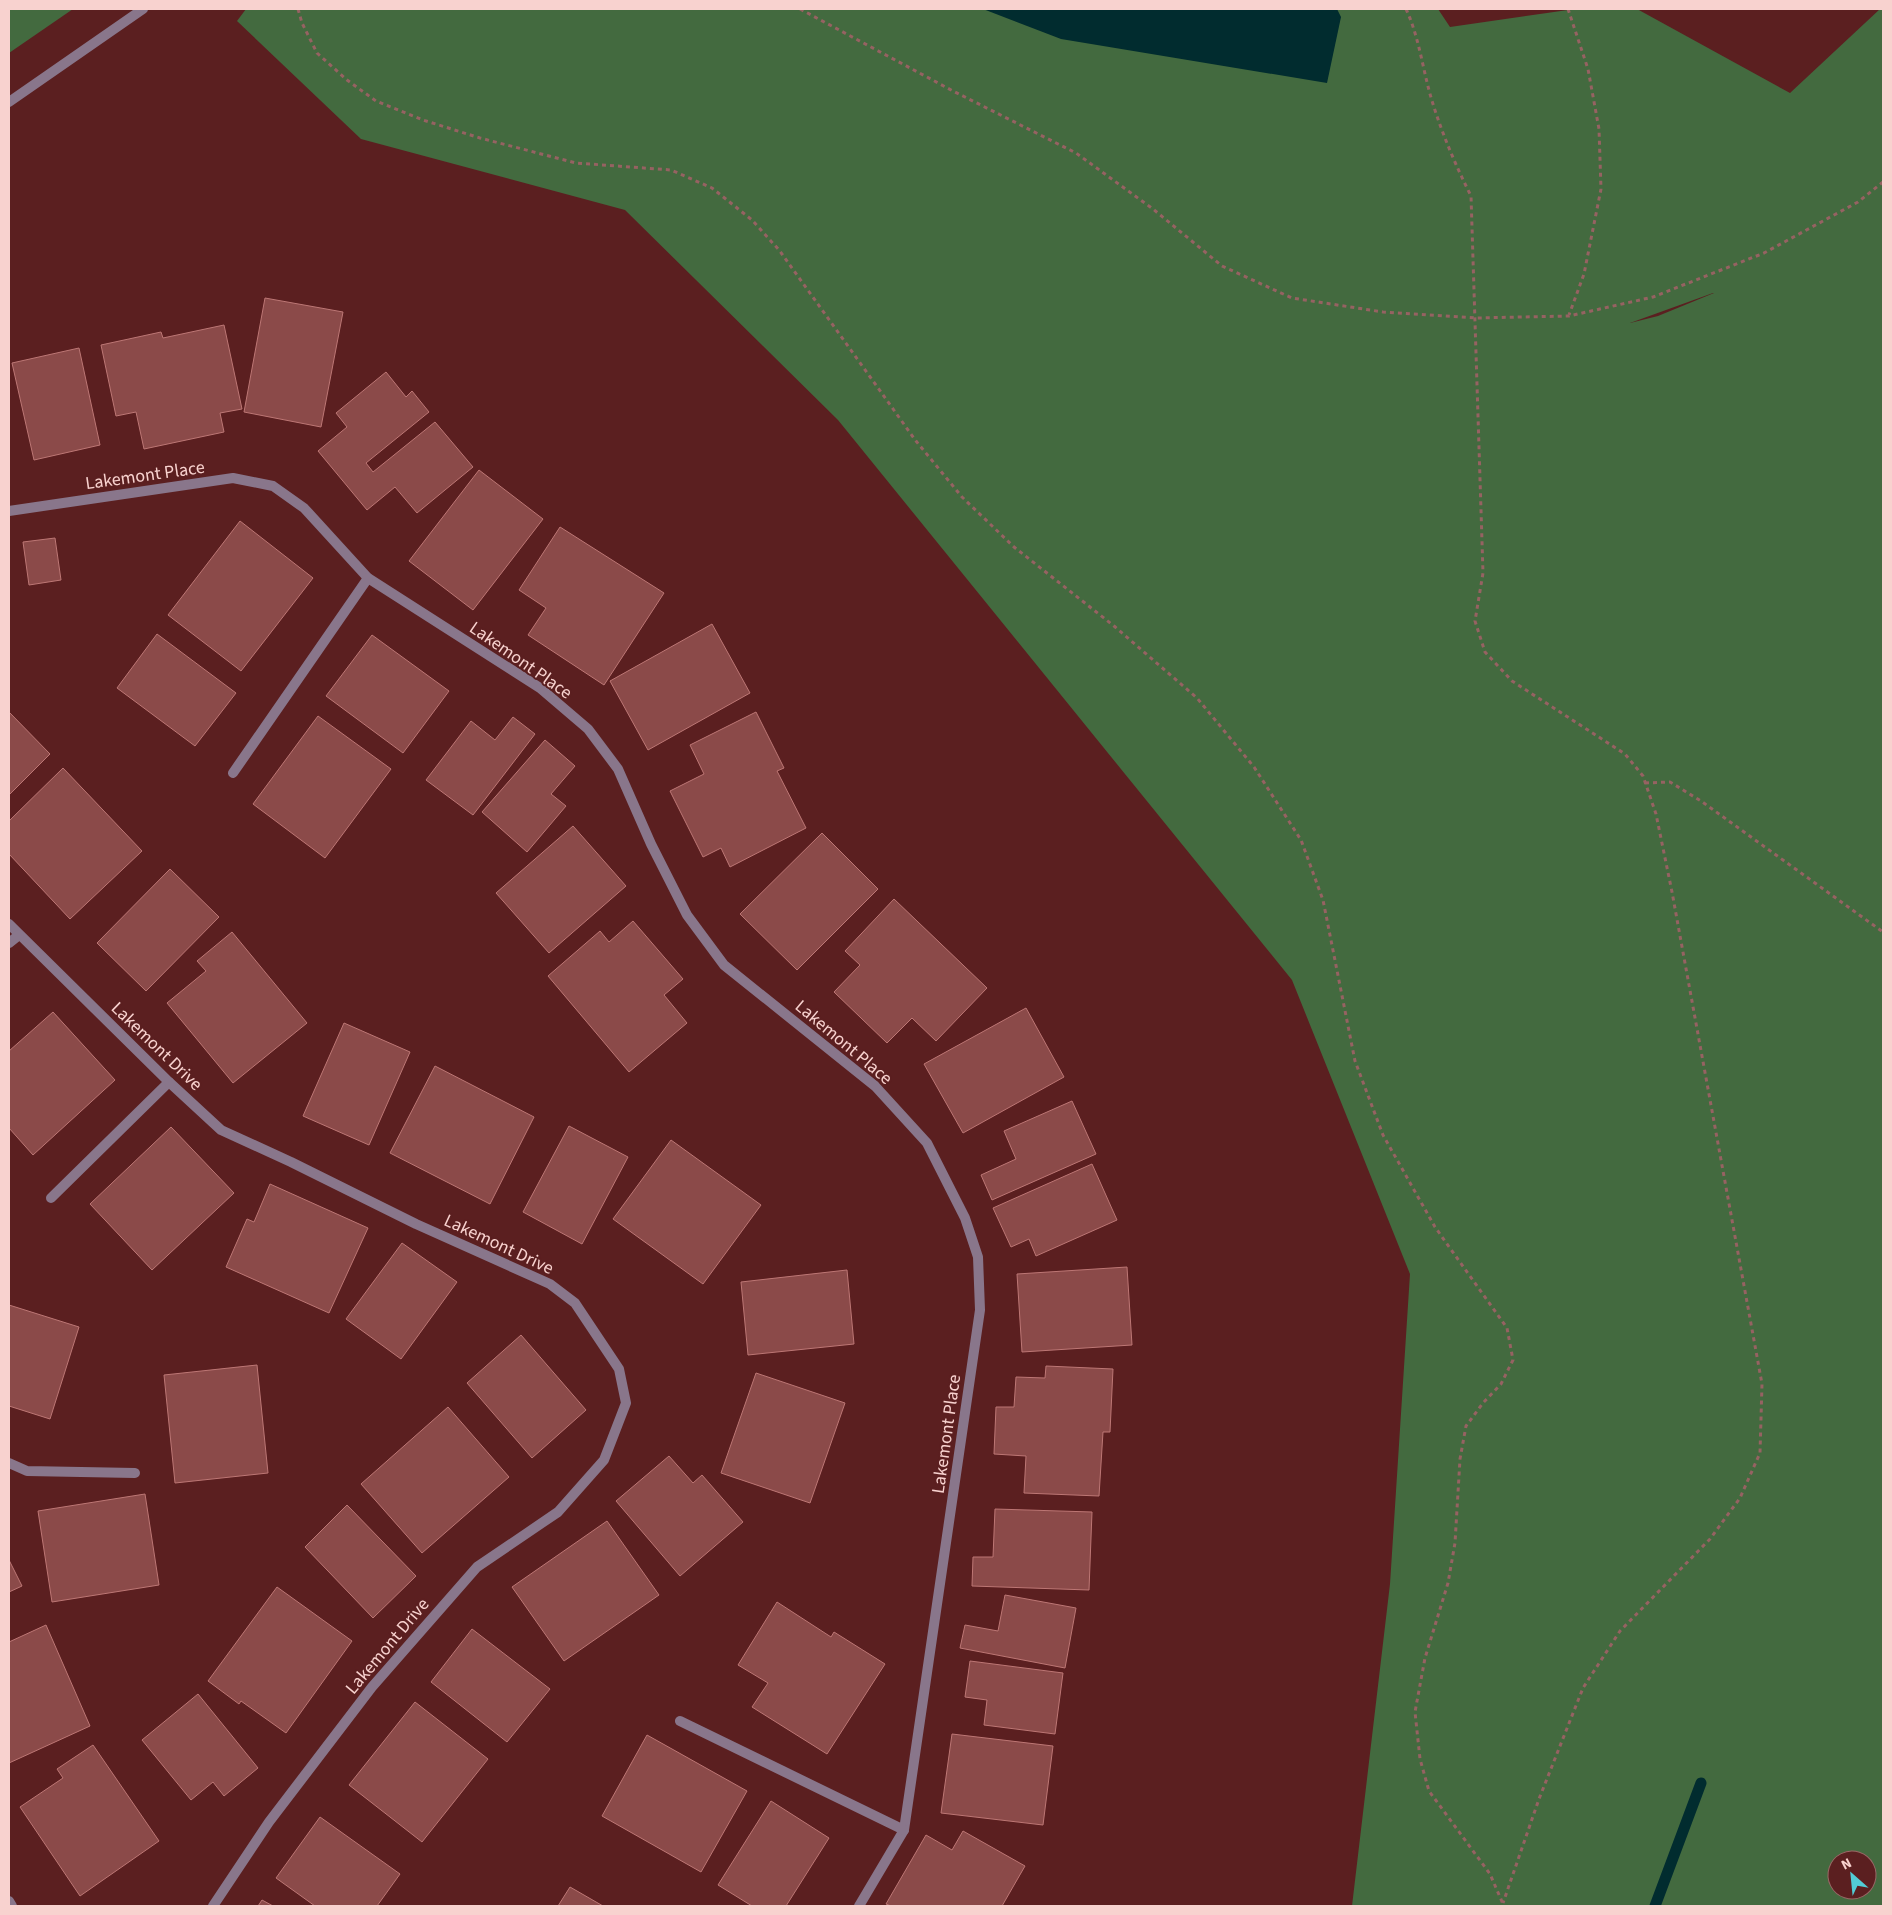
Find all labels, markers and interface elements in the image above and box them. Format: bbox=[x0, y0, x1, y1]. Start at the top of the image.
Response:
street label: Lakemont Place bbox=[84, 455, 206, 496]
street label: Lakemont Place bbox=[464, 616, 577, 705]
street label: Lakemont Place bbox=[790, 994, 898, 1091]
street label: Lakemont Drive bbox=[105, 996, 208, 1097]
street label: Lakemont Drive bbox=[440, 1208, 558, 1281]
street label: Lakemont Place bbox=[926, 1373, 967, 1495]
street label: Lakemont Drive bbox=[340, 1593, 435, 1700]
north arrow bbox=[1827, 1850, 1877, 1900]
text: N bbox=[1838, 1853, 1855, 1875]

